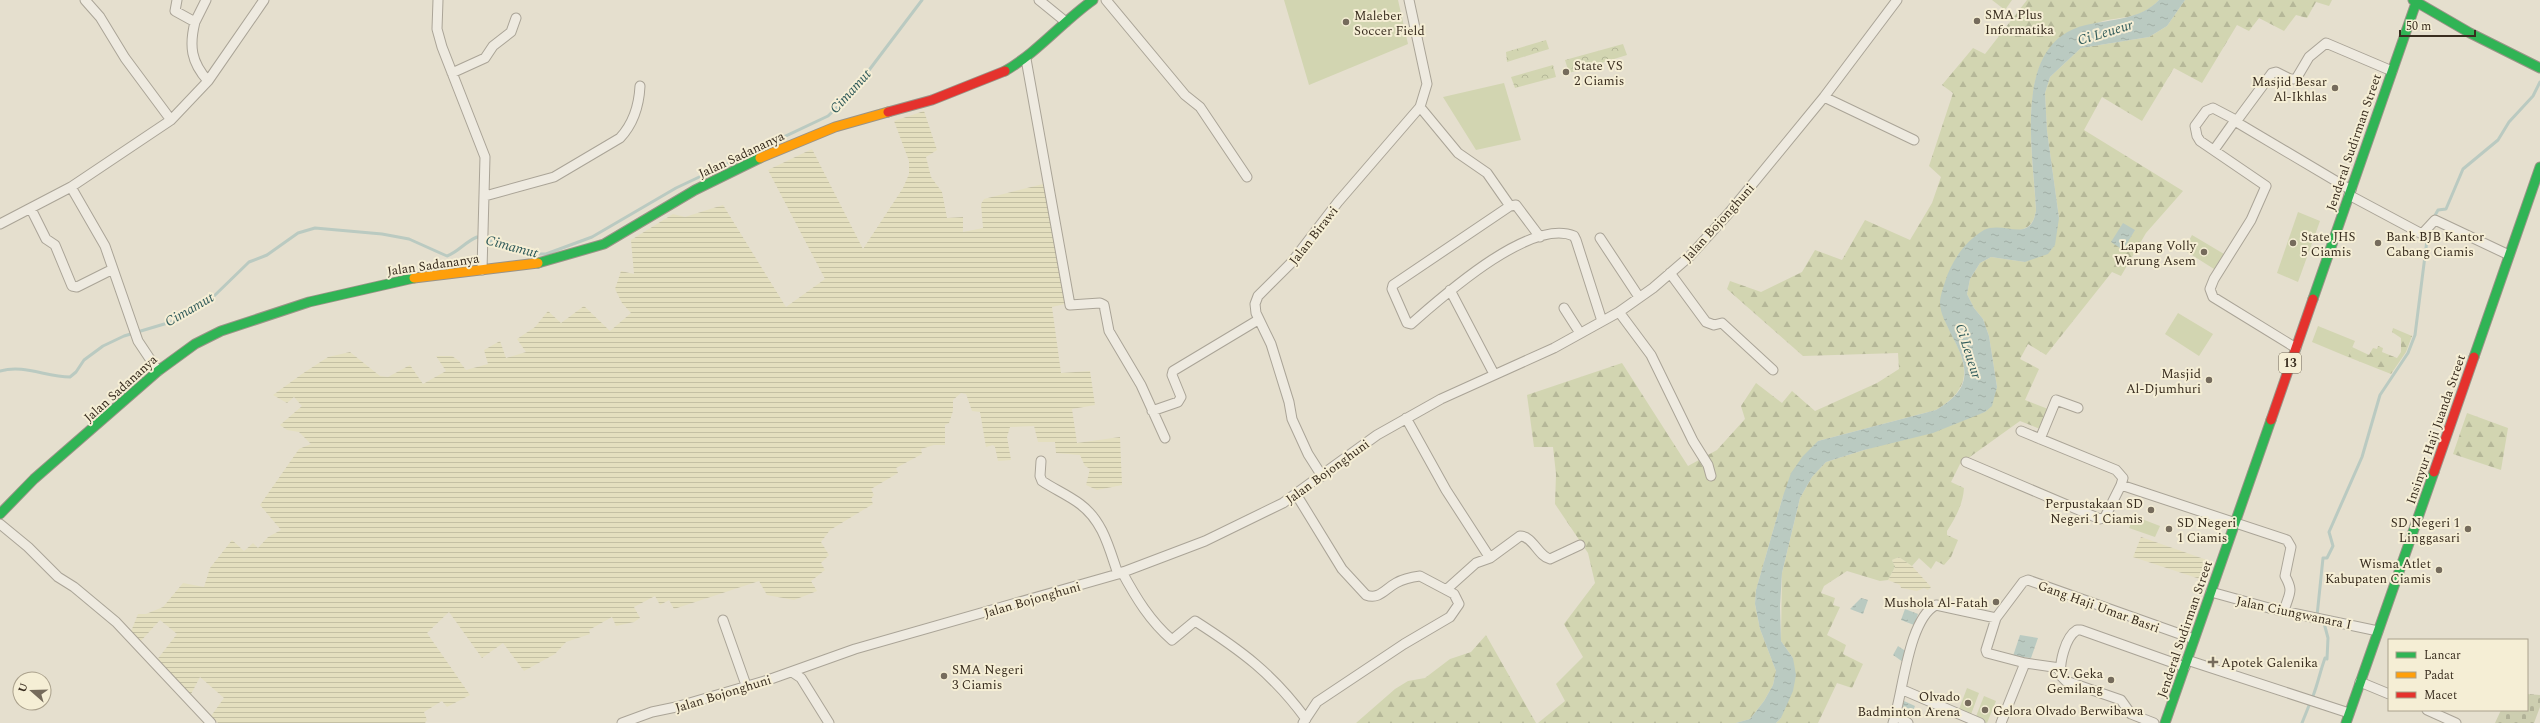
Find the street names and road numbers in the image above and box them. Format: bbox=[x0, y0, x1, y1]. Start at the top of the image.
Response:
street label: Jenderal Sudirman Street bbox=[2321, 71, 2387, 214]
street label: Jalan Sadananya bbox=[695, 126, 788, 184]
street label: Jalan Bojonghuni bbox=[1678, 179, 1760, 266]
street label: Jalan Birawi bbox=[1284, 202, 1343, 269]
street label: Jalan Sadananya bbox=[386, 249, 481, 281]
street label: Jalan Sadananya bbox=[79, 350, 162, 427]
street label: Insinyur Haji Juanda Street bbox=[2401, 351, 2471, 507]
road number: 13 bbox=[2279, 353, 2301, 373]
street label: Jalan Bojonghuni bbox=[1281, 434, 1374, 509]
street label: Jenderal Sudirman Street bbox=[2152, 558, 2218, 701]
street label: Gang Haji Umar Basri bbox=[2035, 576, 2162, 638]
street label: Jalan Bojonghuni bbox=[982, 577, 1083, 623]
street label: Jalan Ciungwanara I bbox=[2234, 591, 2353, 635]
street label: Jalan Bojonghuni bbox=[673, 670, 774, 718]

